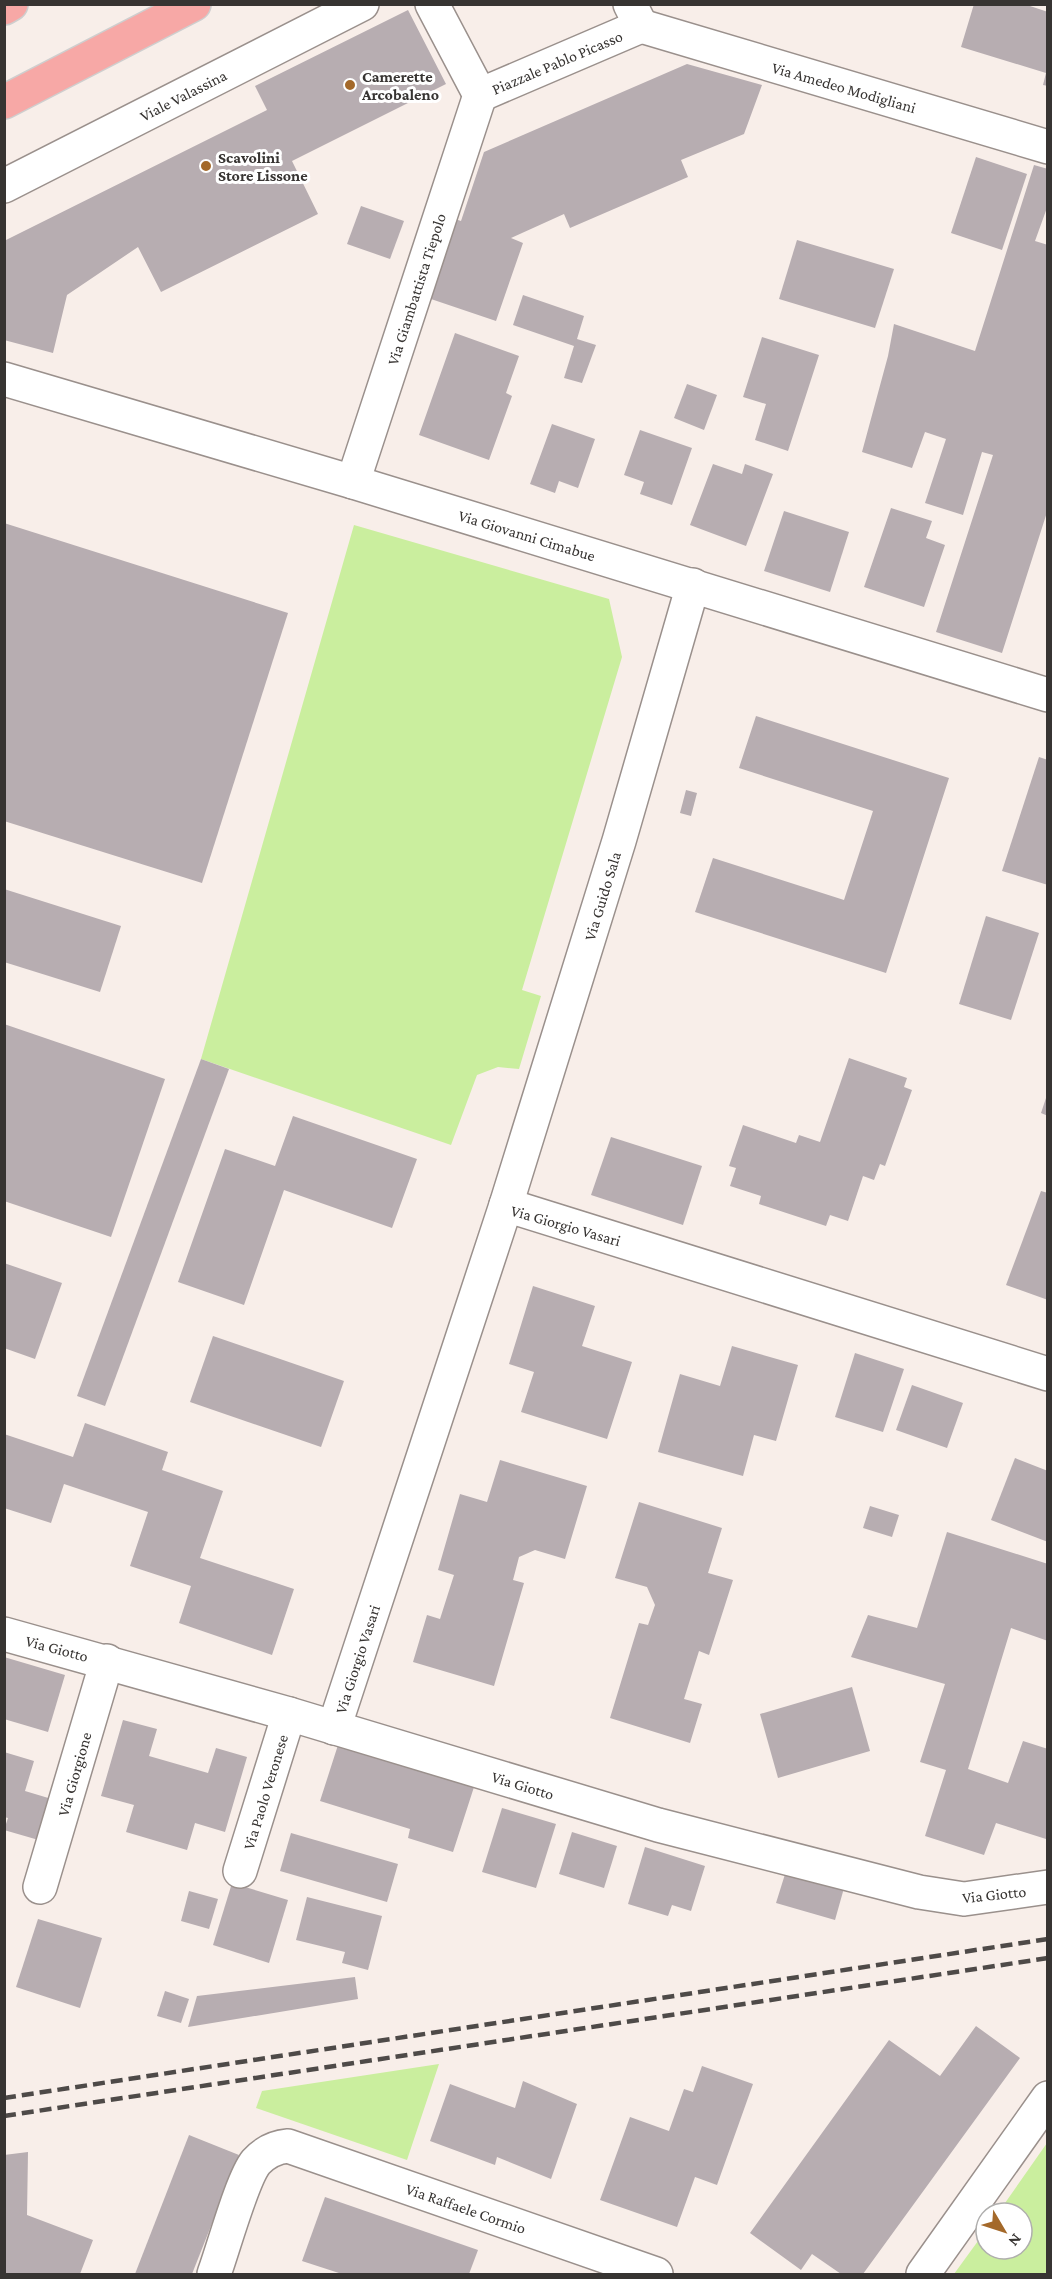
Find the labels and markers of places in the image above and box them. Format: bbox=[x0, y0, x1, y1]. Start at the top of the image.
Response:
place label: Camerette Arcobaleno bbox=[361, 68, 439, 103]
marker: Camerette Arcobaleno bbox=[343, 78, 357, 92]
place label: Scavolini Store Lissone bbox=[218, 149, 308, 184]
marker: Scavolini Store Lissone bbox=[199, 159, 213, 173]

